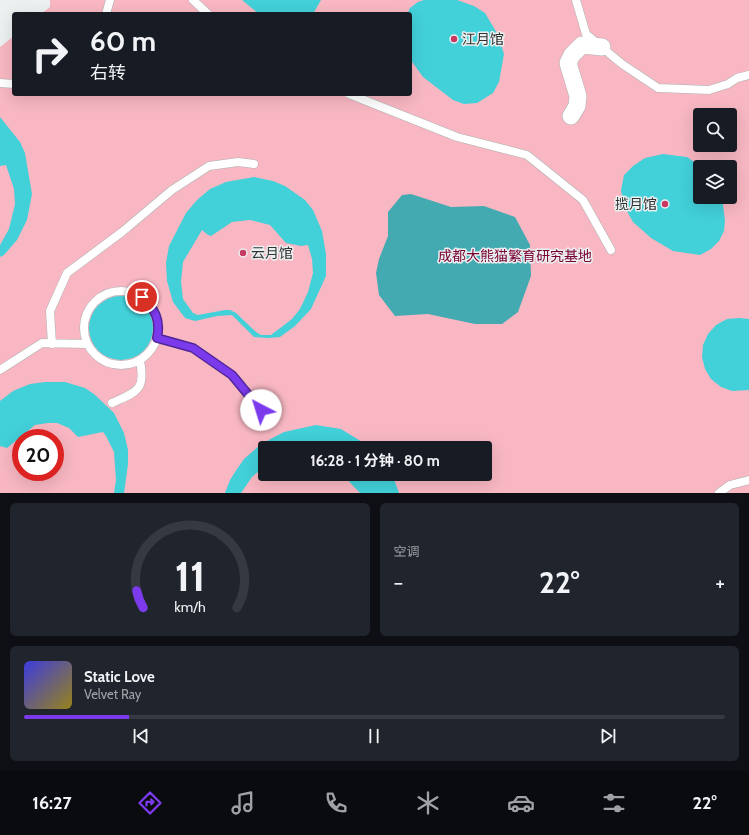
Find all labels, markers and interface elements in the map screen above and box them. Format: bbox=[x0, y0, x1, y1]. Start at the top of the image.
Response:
text: 60 m bbox=[90, 24, 156, 58]
icon: right bbox=[24, 28, 76, 80]
place label: 江月馆 bbox=[462, 30, 504, 48]
marker: 江月馆 bbox=[449, 34, 459, 44]
text: 右转 bbox=[90, 62, 126, 84]
map controls bbox=[693, 108, 737, 204]
button: search bbox=[693, 108, 737, 152]
button: layers bbox=[693, 160, 737, 204]
place label: 揽月馆 bbox=[615, 195, 657, 213]
marker: 揽月馆 bbox=[660, 199, 670, 209]
place label: 云月馆 bbox=[251, 244, 293, 262]
park label: 成都大熊猫繁育研究基地 bbox=[438, 247, 592, 265]
marker: 云月馆 bbox=[238, 248, 248, 258]
pin bbox=[125, 280, 159, 314]
icon: arrive bbox=[131, 286, 153, 308]
position arrow bbox=[240, 389, 282, 431]
speed limit sign: 20 bbox=[12, 429, 64, 481]
text: 16:28 · 1 分钟 · 80 m bbox=[310, 452, 440, 470]
text: 空调 bbox=[394, 543, 420, 559]
text: 11 bbox=[174, 550, 205, 600]
text: 22° bbox=[539, 564, 579, 601]
text: − bbox=[394, 569, 403, 596]
text: + bbox=[715, 569, 725, 596]
text: km/h bbox=[174, 597, 205, 615]
text: Static Love bbox=[84, 668, 155, 686]
text: Velvet Ray bbox=[84, 686, 141, 702]
icon: previous bbox=[130, 725, 152, 747]
icon: pause bbox=[363, 725, 385, 747]
icon: next bbox=[597, 725, 619, 747]
icon: directions bbox=[136, 789, 164, 817]
icon: music bbox=[229, 789, 257, 817]
icon: phone bbox=[322, 789, 350, 817]
icon: climate bbox=[414, 789, 442, 817]
icon: car bbox=[507, 789, 535, 817]
icon: filters bbox=[600, 789, 628, 817]
text: 16:27 bbox=[32, 792, 72, 814]
text: 22° bbox=[692, 792, 717, 814]

